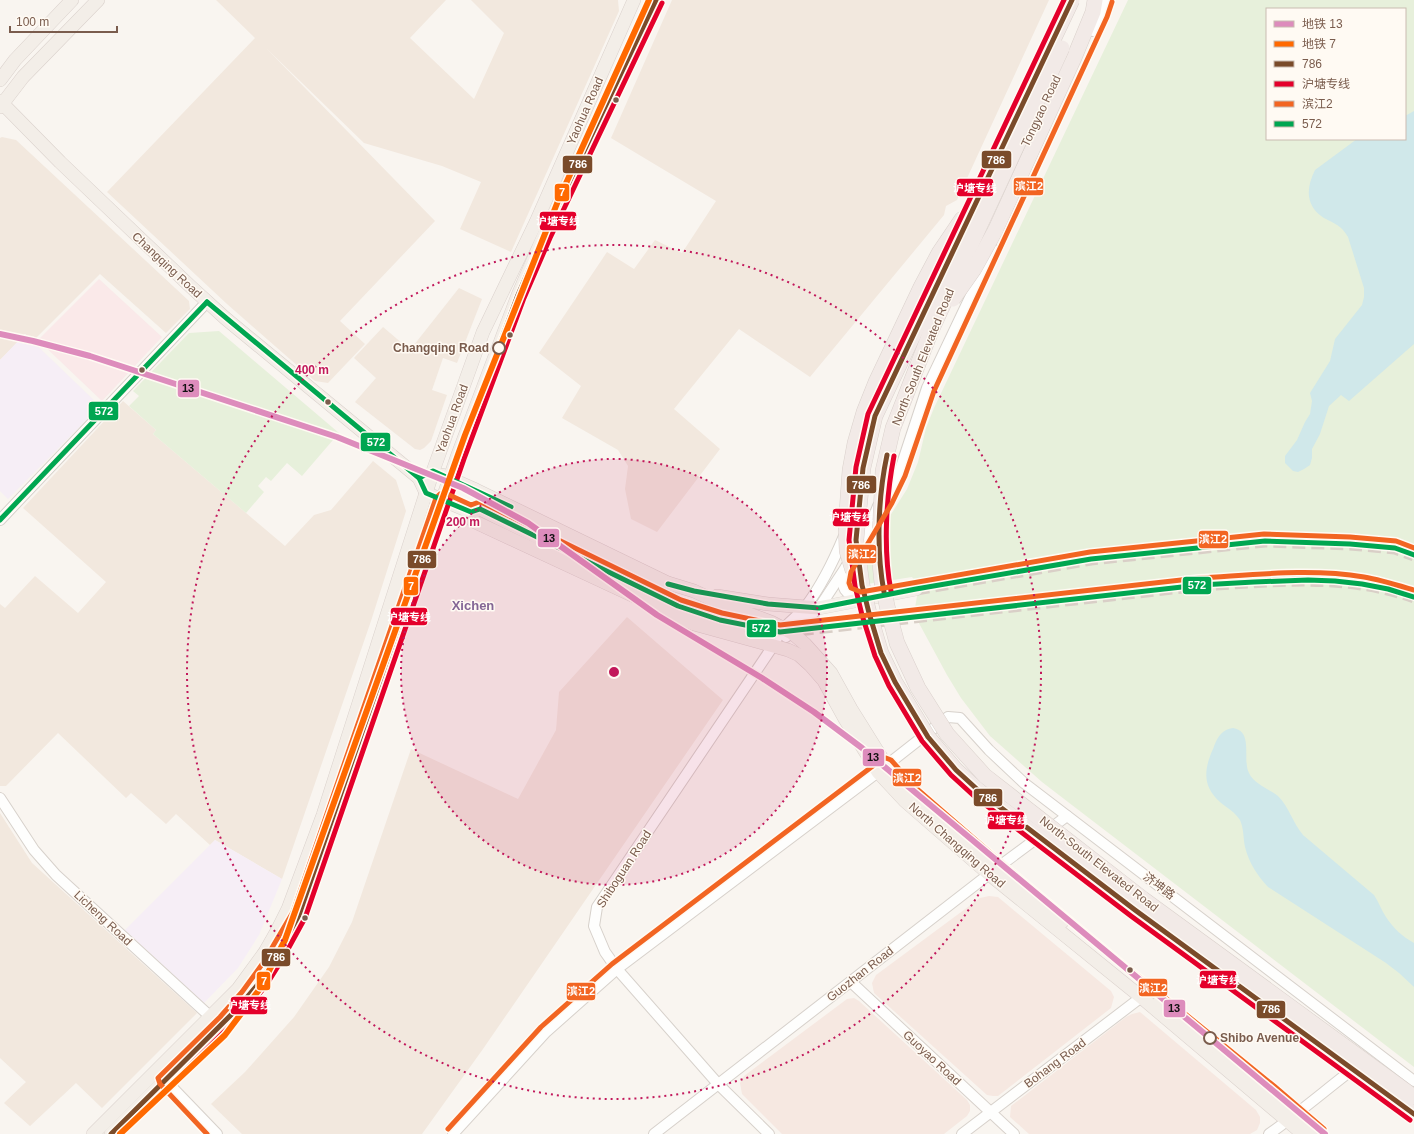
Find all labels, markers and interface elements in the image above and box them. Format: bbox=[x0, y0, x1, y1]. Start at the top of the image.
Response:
scale bar bbox=[10, 8, 117, 34]
legend bbox=[1266, 8, 1406, 140]
text: 100 m bbox=[16, 15, 49, 29]
text: 地铁 13 bbox=[1302, 17, 1343, 31]
text: 地铁 7 bbox=[1302, 37, 1336, 51]
text: 786 bbox=[1302, 57, 1322, 71]
street label: Tongyao Road bbox=[1018, 73, 1064, 149]
street label: Yaohua Road bbox=[564, 75, 606, 147]
text: 沪塘专线 bbox=[1302, 77, 1350, 91]
unlabelled marker bbox=[611, 95, 621, 105]
text: 滨江2 bbox=[1302, 97, 1333, 111]
text: 572 bbox=[1302, 117, 1322, 131]
line badge: 786 bbox=[981, 150, 1012, 169]
text: 786 bbox=[987, 154, 1005, 166]
line badge: 786 bbox=[562, 155, 593, 174]
text: 786 bbox=[569, 158, 587, 170]
line badge: 滨江2 bbox=[1013, 177, 1044, 196]
line badge: 沪塘专线 bbox=[956, 178, 994, 197]
text: 滨江2 bbox=[1015, 180, 1043, 192]
text: 沪塘专线 bbox=[953, 182, 997, 194]
line badge: 7 bbox=[554, 183, 570, 202]
text: 7 bbox=[559, 186, 565, 198]
line badge: 沪塘专线 bbox=[539, 211, 577, 231]
text: 沪塘专线 bbox=[536, 215, 580, 227]
street label: Changqing Road bbox=[129, 229, 205, 301]
street label: North-South Elevated Road bbox=[889, 286, 957, 428]
unlabelled marker bbox=[505, 330, 515, 340]
place label: Changqing Road bbox=[393, 341, 489, 355]
marker: Changqing Road bbox=[492, 341, 506, 355]
text: 400 m bbox=[295, 363, 329, 377]
unlabelled marker bbox=[137, 365, 147, 375]
line badge: 13 bbox=[177, 379, 200, 398]
text: 13 bbox=[182, 382, 194, 394]
street label: Yaohua Road bbox=[433, 383, 471, 455]
unlabelled marker bbox=[323, 397, 333, 407]
line badge: 572 bbox=[88, 401, 119, 421]
text: 572 bbox=[95, 405, 113, 417]
line badge: 572 bbox=[360, 432, 391, 452]
text: 572 bbox=[367, 436, 385, 448]
line badge: 786 bbox=[846, 475, 877, 494]
text: 786 bbox=[852, 479, 870, 491]
line badge: 沪塘专线 bbox=[832, 508, 870, 527]
text: 沪塘专线 bbox=[829, 511, 873, 523]
text: 200 m bbox=[446, 515, 480, 529]
line badge: 13 bbox=[537, 528, 560, 548]
line badge: 滨江2 bbox=[1198, 530, 1229, 549]
text: 13 bbox=[543, 532, 555, 544]
text: 滨江2 bbox=[1199, 533, 1227, 545]
line badge: 滨江2 bbox=[846, 544, 877, 564]
text: 滨江2 bbox=[848, 548, 876, 560]
line badge: 786 bbox=[407, 550, 437, 569]
text: 786 bbox=[413, 553, 431, 565]
line badge: 7 bbox=[403, 576, 419, 596]
line badge: 572 bbox=[1182, 576, 1212, 595]
text: 572 bbox=[1188, 579, 1206, 591]
text: 7 bbox=[408, 580, 414, 592]
district label: Xichen bbox=[452, 598, 494, 613]
line badge: 沪塘专线 bbox=[390, 607, 428, 626]
text: 沪塘专线 bbox=[387, 611, 431, 623]
line badge: 572 bbox=[746, 619, 777, 638]
text: 572 bbox=[752, 622, 770, 634]
centre of rings bbox=[607, 665, 621, 679]
line badge: 13 bbox=[862, 748, 885, 767]
text: 13 bbox=[867, 751, 879, 763]
line badge: 滨江2 bbox=[892, 768, 922, 787]
text: 滨江2 bbox=[893, 772, 921, 784]
line badge: 786 bbox=[973, 788, 1003, 807]
text: 786 bbox=[979, 792, 997, 804]
street label: North Changqing Road bbox=[906, 799, 1008, 891]
line badge: 沪塘专线 bbox=[987, 811, 1025, 830]
street label: North-South Elevated Road bbox=[1037, 813, 1161, 915]
text: 沪塘专线 bbox=[984, 814, 1028, 826]
street label: Shiboguan Road bbox=[594, 828, 654, 910]
street label: 济坤路 bbox=[1140, 870, 1178, 902]
street label: Licheng Road bbox=[71, 888, 135, 948]
unlabelled marker bbox=[300, 913, 310, 923]
street label: Guozhan Road bbox=[824, 944, 896, 1004]
line badge: 786 bbox=[261, 948, 291, 967]
text: 786 bbox=[267, 951, 285, 963]
unlabelled marker bbox=[1125, 965, 1135, 975]
line badge: 沪塘专线 bbox=[1199, 970, 1237, 989]
line badge: 7 bbox=[256, 971, 271, 991]
text: 沪塘专线 bbox=[1196, 974, 1240, 986]
text: 7 bbox=[261, 975, 267, 987]
line badge: 滨江2 bbox=[1138, 978, 1168, 997]
line badge: 滨江2 bbox=[566, 982, 596, 1001]
text: 滨江2 bbox=[1139, 982, 1167, 994]
text: 滨江2 bbox=[567, 985, 595, 997]
line badge: 沪塘专线 bbox=[230, 996, 268, 1015]
text: 沪塘专线 bbox=[227, 999, 271, 1011]
line badge: 13 bbox=[1163, 999, 1186, 1018]
line badge: 786 bbox=[1256, 1000, 1286, 1019]
text: 13 bbox=[1168, 1002, 1180, 1014]
text: 786 bbox=[1262, 1003, 1280, 1015]
street label: Guoyao Road bbox=[900, 1028, 964, 1088]
marker: Shibo Avenue bbox=[1203, 1031, 1217, 1045]
place label: Shibo Avenue bbox=[1220, 1031, 1299, 1045]
street label: Bohang Road bbox=[1021, 1035, 1089, 1091]

